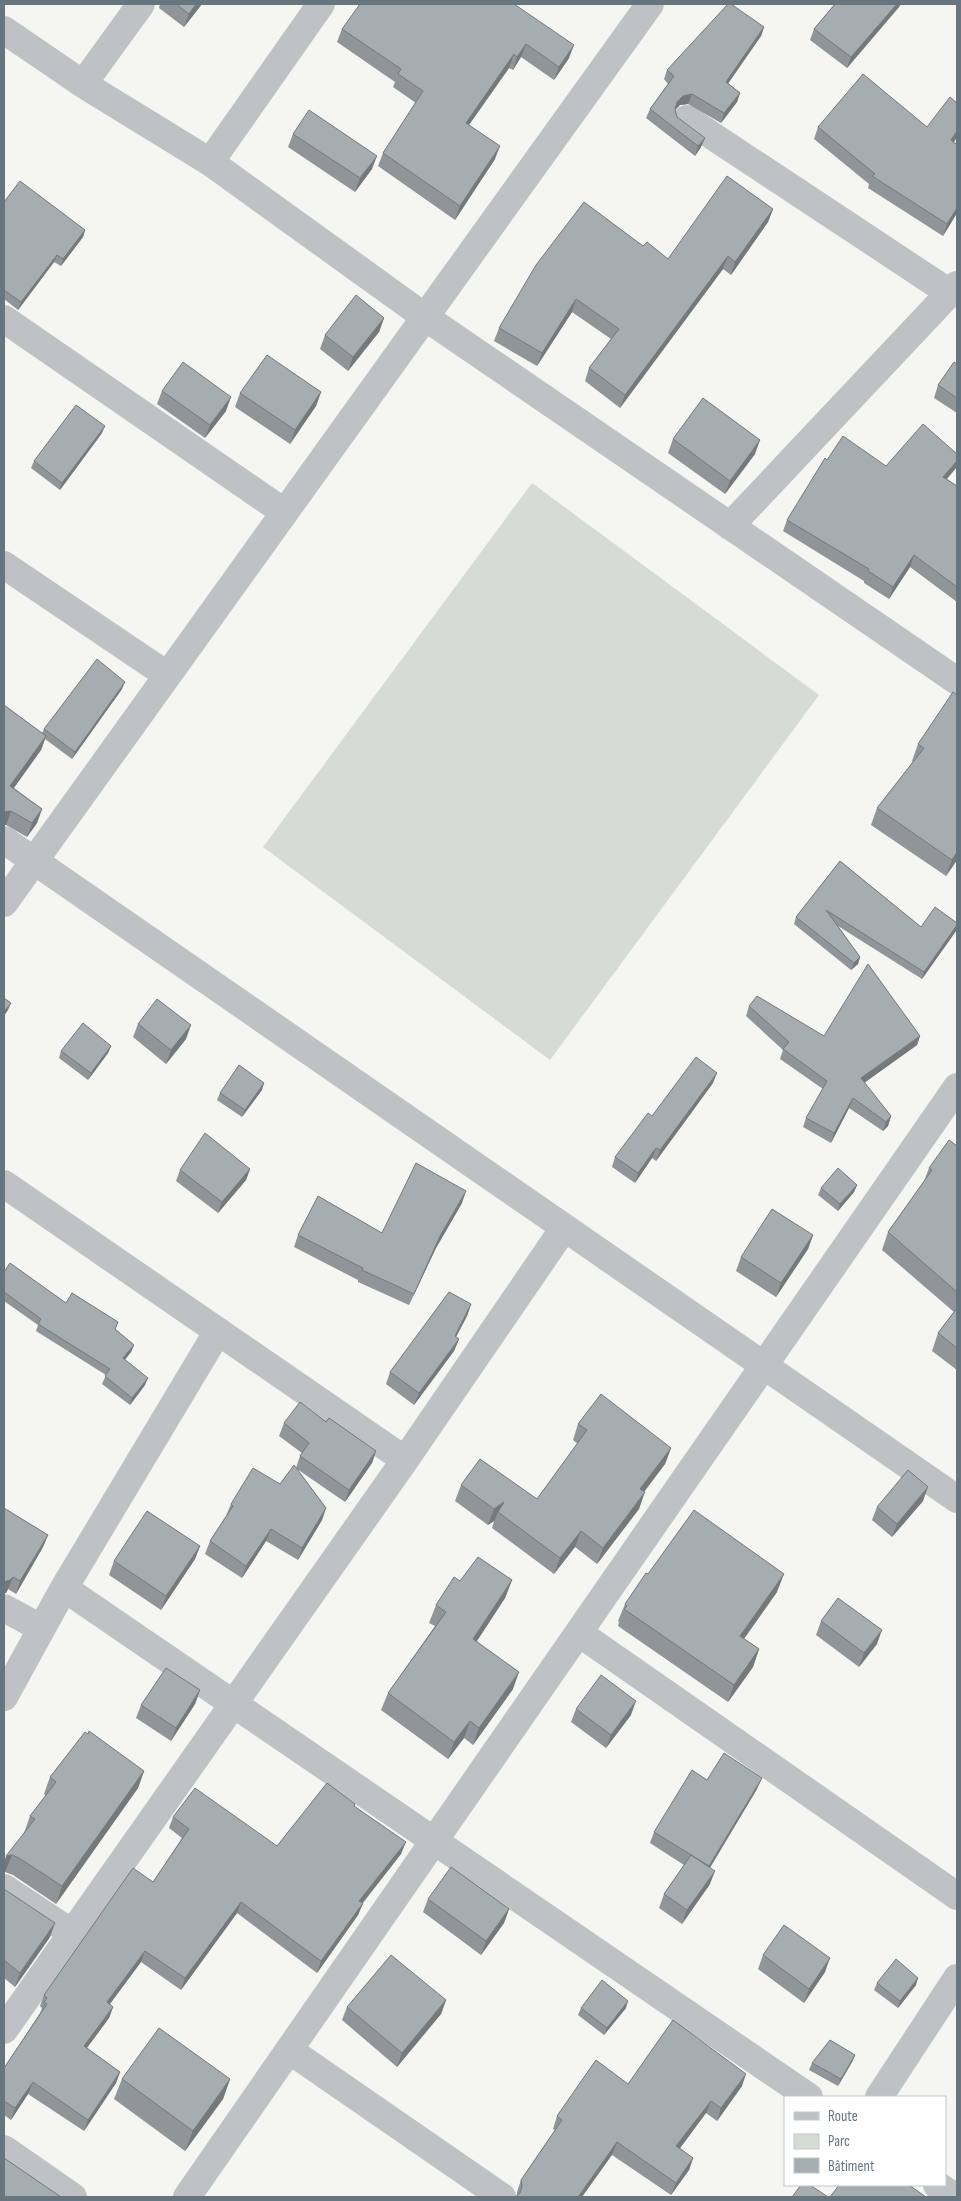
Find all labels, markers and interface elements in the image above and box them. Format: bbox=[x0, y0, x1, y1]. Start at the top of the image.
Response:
legend bbox=[784, 2096, 946, 2186]
text: Route bbox=[828, 2107, 858, 2126]
text: Parc bbox=[828, 2132, 850, 2151]
text: Bâtiment bbox=[828, 2157, 875, 2176]

